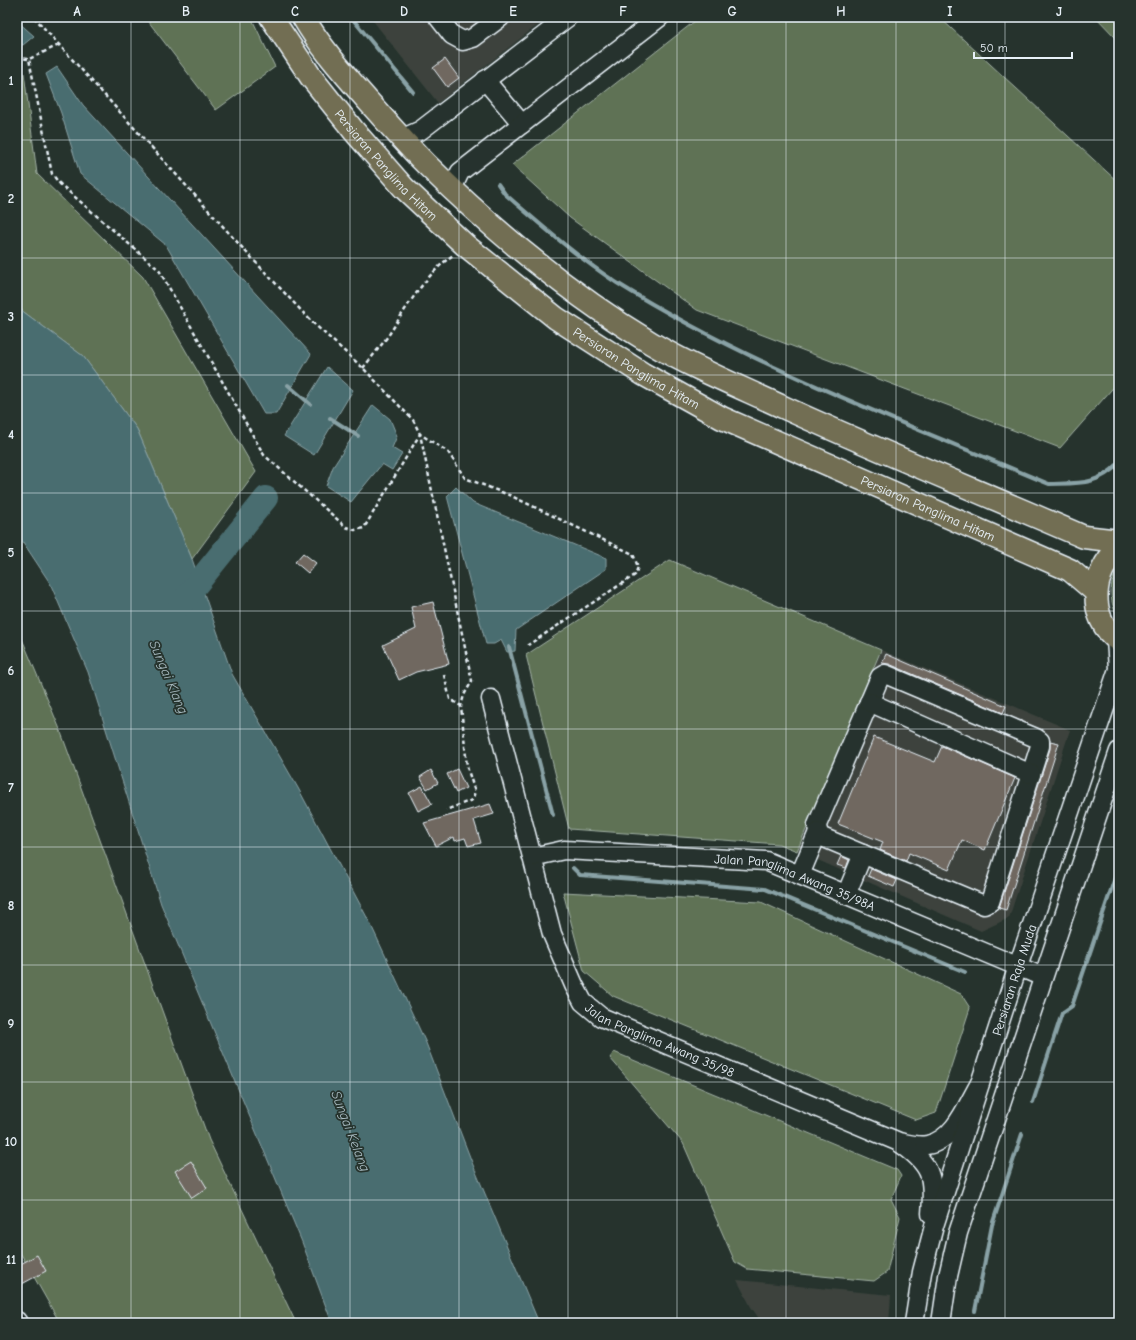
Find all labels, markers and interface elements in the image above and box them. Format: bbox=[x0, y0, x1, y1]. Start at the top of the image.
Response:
text: A bbox=[73, 4, 81, 19]
text: B bbox=[182, 4, 190, 19]
text: C bbox=[291, 4, 299, 19]
text: D bbox=[400, 4, 408, 19]
text: E bbox=[509, 4, 517, 19]
text: F bbox=[619, 4, 627, 19]
text: G bbox=[727, 4, 737, 19]
text: H bbox=[836, 4, 846, 19]
text: I bbox=[947, 4, 953, 19]
text: J bbox=[1056, 4, 1062, 19]
scale bar bbox=[974, 34, 1072, 60]
text: 50 m bbox=[980, 41, 1008, 55]
text: 1 bbox=[8, 73, 14, 88]
street label: Persiaran Panglima Hitam bbox=[332, 107, 441, 224]
text: 2 bbox=[8, 191, 14, 206]
text: 3 bbox=[8, 309, 14, 324]
street label: Persiaran Panglima Hitam bbox=[570, 324, 702, 412]
text: 4 bbox=[8, 427, 14, 442]
street label: Persiaran Panglima Hitam bbox=[859, 473, 997, 544]
text: 5 bbox=[8, 545, 15, 560]
water label: Sungai Klang bbox=[145, 638, 192, 717]
text: 6 bbox=[8, 663, 15, 678]
text: 7 bbox=[8, 780, 14, 795]
street label: Jalan Panglima Awang 35/98A bbox=[714, 851, 878, 914]
text: 8 bbox=[8, 898, 14, 913]
street label: Persiaran Raja Muda bbox=[989, 922, 1040, 1038]
street label: Jalan Panglima Awang 35/98 bbox=[582, 1000, 737, 1080]
text: 9 bbox=[8, 1016, 15, 1031]
water label: Sungai Kelang bbox=[327, 1088, 374, 1174]
text: 10 bbox=[5, 1134, 17, 1149]
text: 11 bbox=[6, 1252, 16, 1267]

